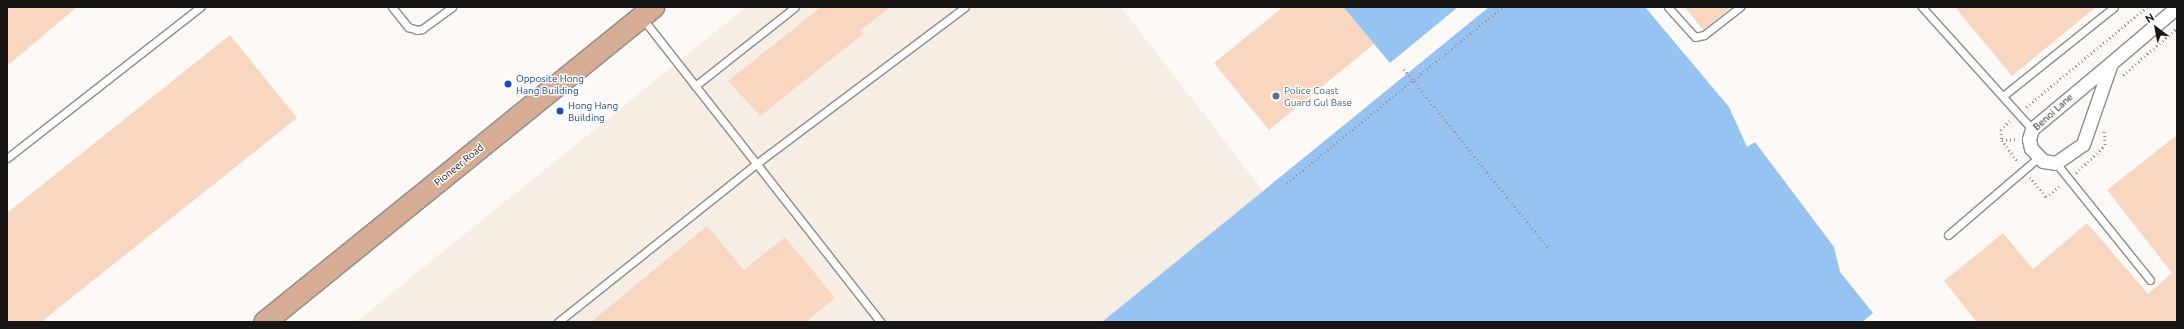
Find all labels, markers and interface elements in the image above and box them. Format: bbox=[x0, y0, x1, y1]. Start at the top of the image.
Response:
north arrow bbox=[2136, 8, 2176, 48]
text: N bbox=[2143, 11, 2156, 25]
place label: Opposite Hong Hang Building bbox=[516, 72, 584, 96]
marker: Opposite Hong Hang Building bbox=[503, 79, 513, 89]
place label: Police Coast Guard Gul Base bbox=[1284, 84, 1352, 108]
marker: Police Coast Guard Gul Base bbox=[1271, 91, 1281, 101]
street label: Benoi Lane bbox=[2031, 91, 2075, 133]
place label: Hong Hang Building bbox=[568, 99, 618, 122]
marker: Hong Hang Building bbox=[555, 106, 565, 116]
street label: Pioneer Road bbox=[432, 141, 486, 189]

